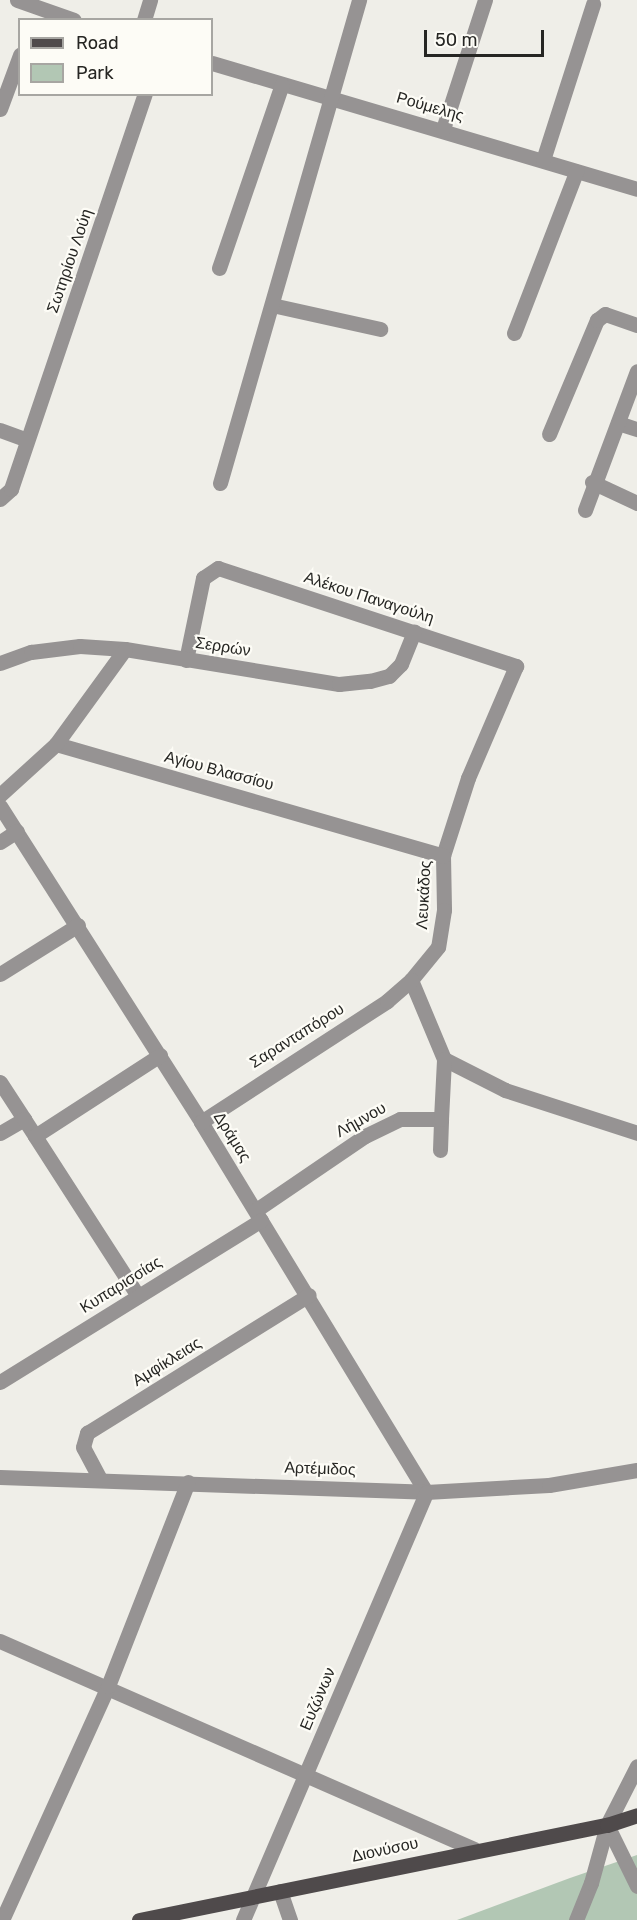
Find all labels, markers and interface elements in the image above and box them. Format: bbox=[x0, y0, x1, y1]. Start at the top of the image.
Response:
legend bbox=[18, 18, 213, 96]
scale bar bbox=[427, 18, 547, 56]
text: 50 m bbox=[435, 29, 478, 51]
text: Road bbox=[76, 32, 119, 54]
text: Park bbox=[76, 62, 113, 84]
street label: Ρούμελης bbox=[394, 88, 466, 126]
street label: Σωτηρίου Λούη bbox=[43, 206, 97, 316]
street label: Αλέκου Παναγούλη bbox=[301, 568, 437, 628]
street label: Σερρών bbox=[194, 633, 252, 661]
street label: Αγίου Βλασσίου bbox=[162, 747, 276, 795]
street label: Λευκάδος bbox=[413, 860, 435, 930]
street label: Σαρανταπόρου bbox=[246, 999, 348, 1073]
street label: Λήμνου bbox=[333, 1098, 389, 1142]
street label: Δράμας bbox=[209, 1108, 255, 1166]
street label: Κυπαρισσίας bbox=[77, 1252, 165, 1318]
street label: Αμφίκλειας bbox=[129, 1333, 205, 1391]
street label: Αρτέμιδος bbox=[284, 1458, 356, 1480]
street label: Ευζώνων bbox=[296, 1665, 340, 1733]
street label: Διονύσου bbox=[350, 1834, 420, 1866]

